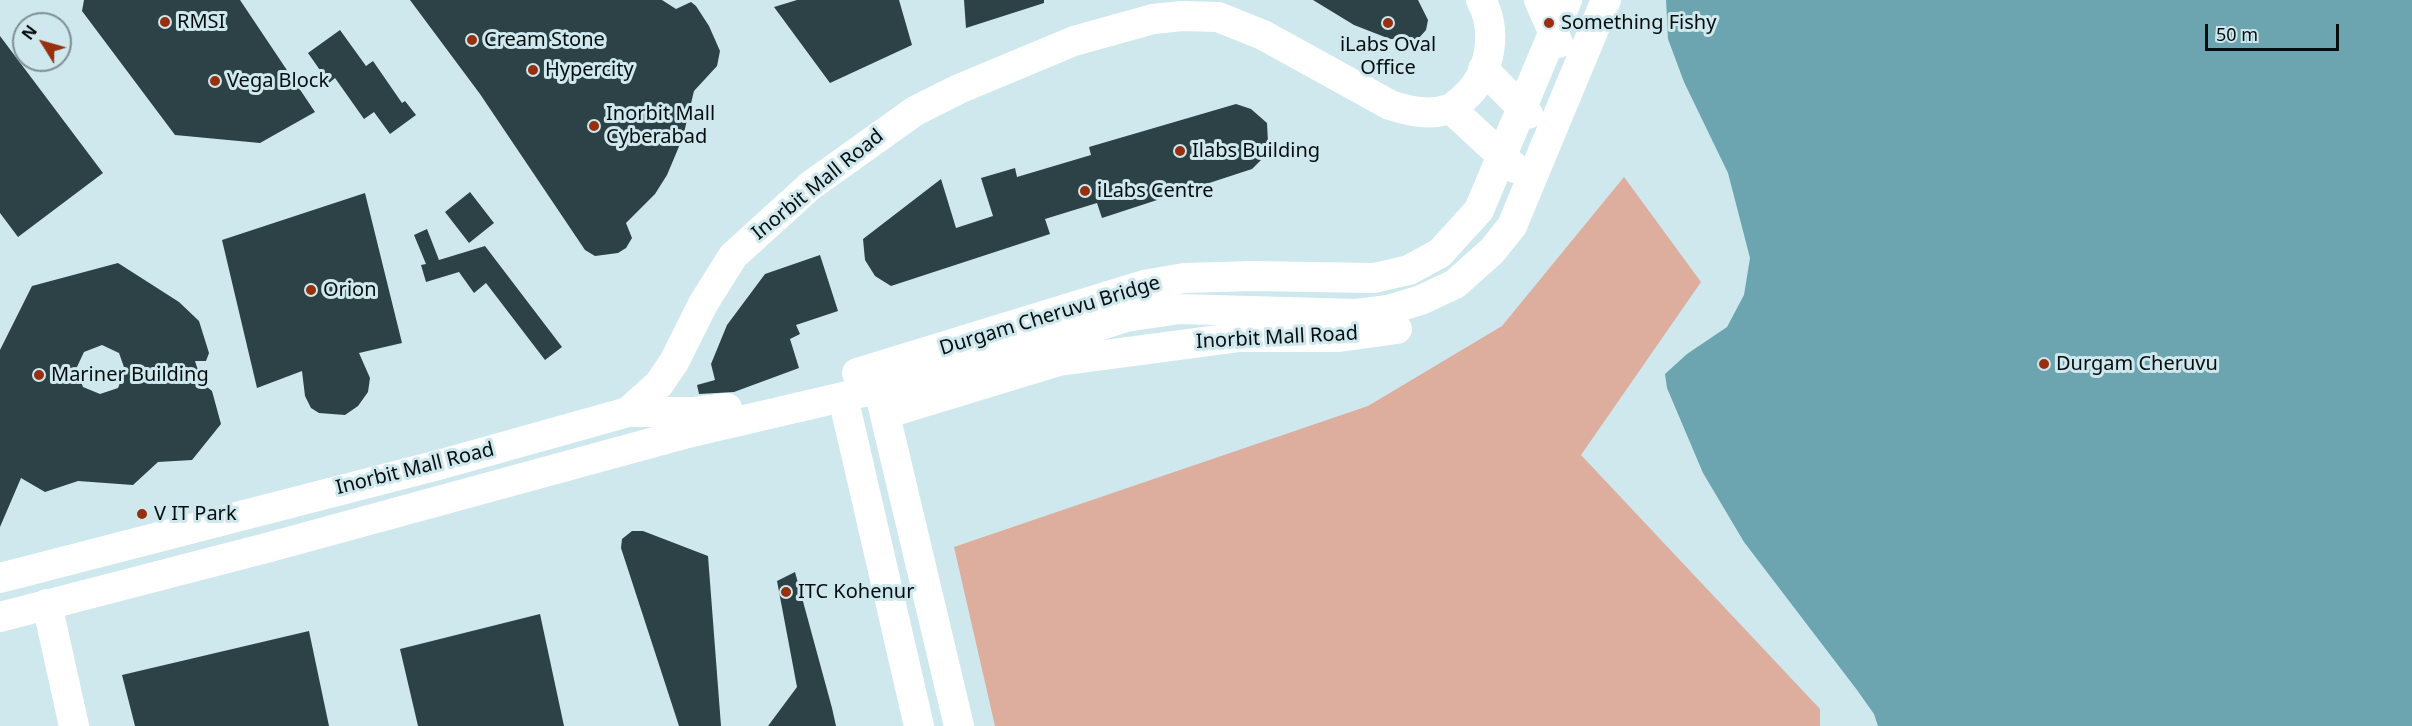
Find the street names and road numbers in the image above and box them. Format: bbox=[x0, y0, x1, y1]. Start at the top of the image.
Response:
street label: Inorbit Mall Road bbox=[747, 125, 889, 245]
street label: Durgam Cheruvu Bridge bbox=[937, 271, 1163, 361]
street label: Inorbit Mall Road bbox=[1195, 322, 1359, 354]
street label: Inorbit Mall Road bbox=[333, 438, 497, 500]

